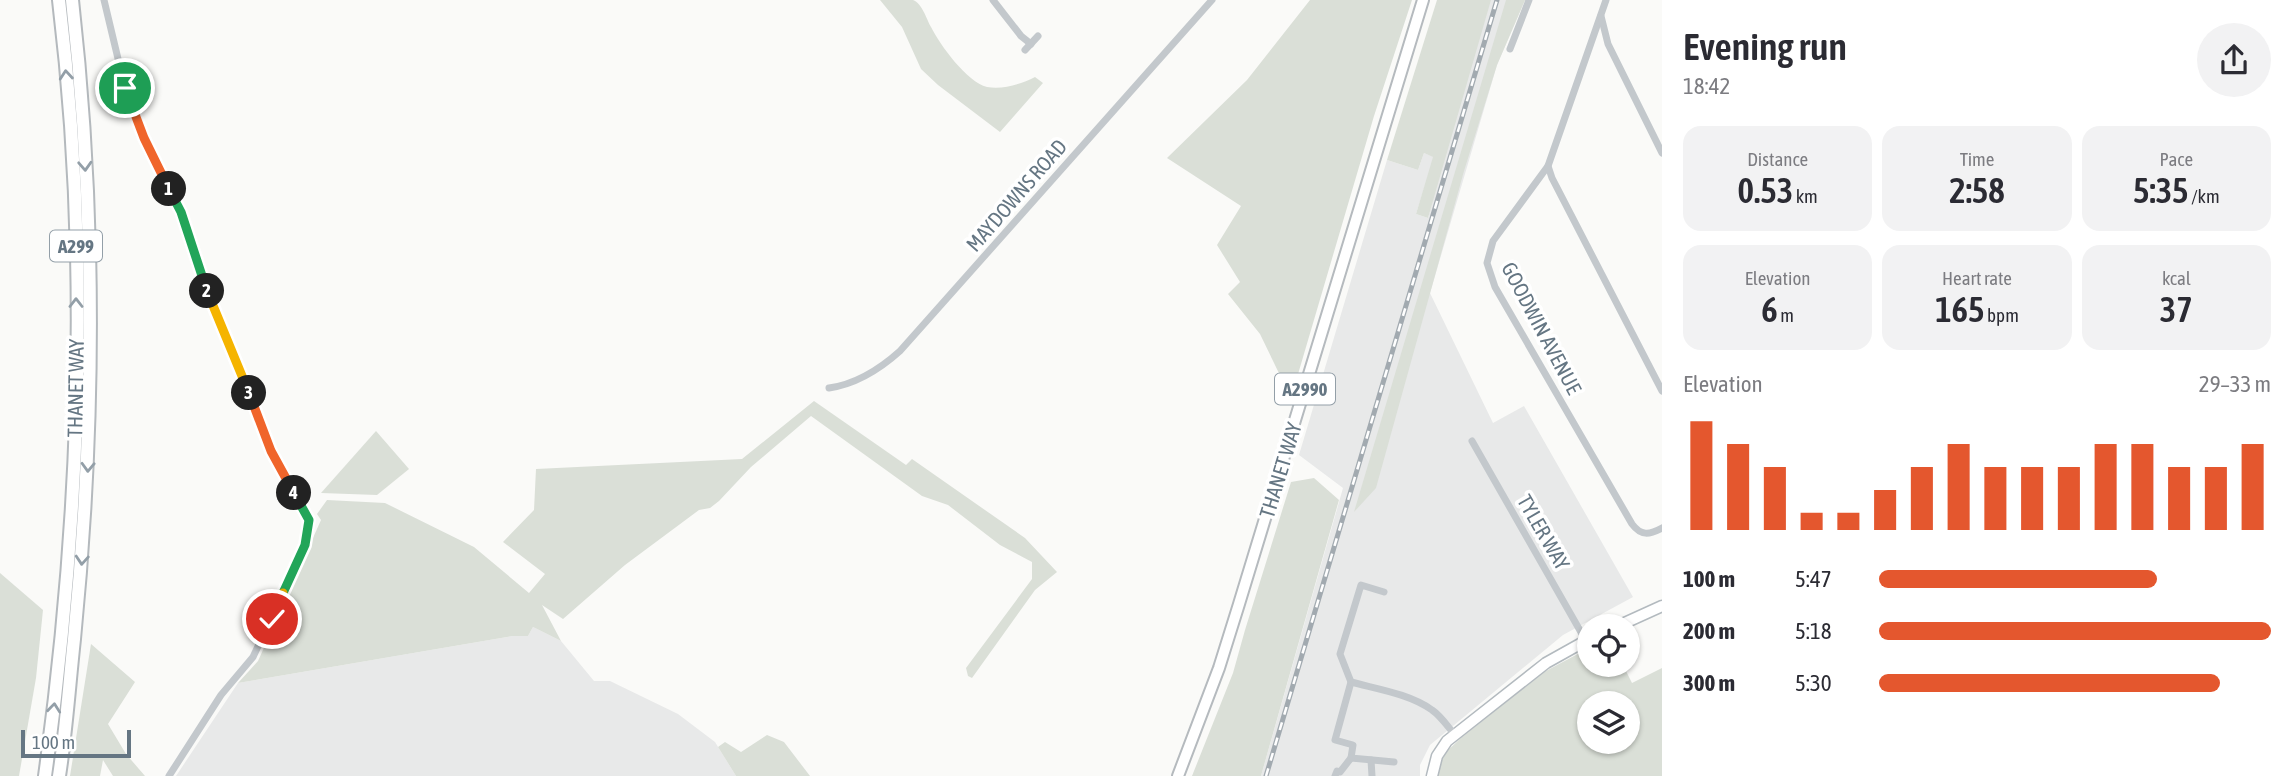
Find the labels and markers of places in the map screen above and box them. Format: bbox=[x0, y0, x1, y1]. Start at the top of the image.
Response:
pin bbox=[95, 58, 155, 118]
pin: 1 bbox=[152, 172, 186, 206]
pin: 2 bbox=[190, 274, 224, 308]
pin: 3 bbox=[232, 376, 266, 410]
pin: 4 bbox=[276, 476, 312, 510]
pin bbox=[242, 589, 302, 649]

